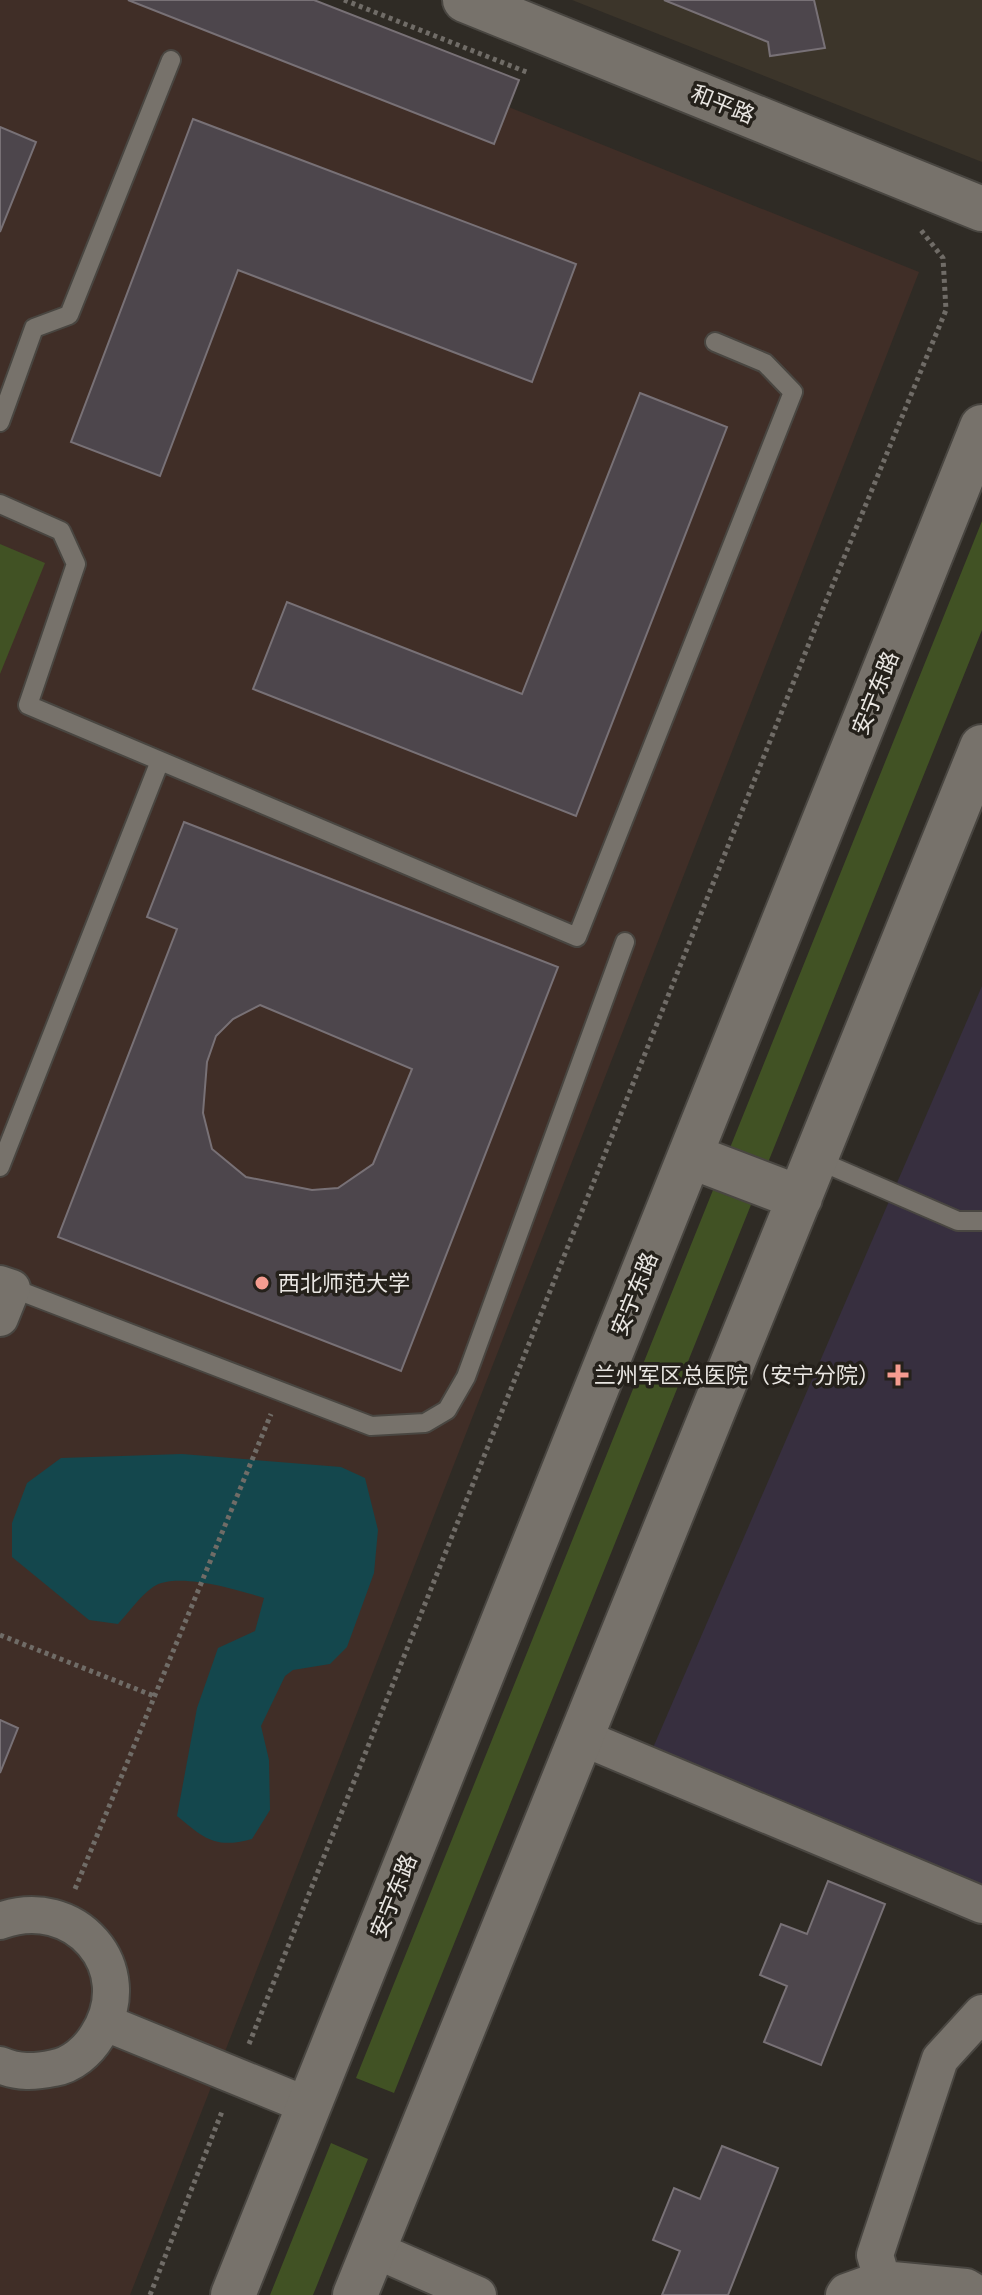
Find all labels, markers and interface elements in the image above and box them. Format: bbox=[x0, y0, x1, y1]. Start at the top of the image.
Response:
street label: 和平路 bbox=[687, 81, 758, 129]
street label: 安宁东路 bbox=[847, 648, 904, 739]
street label: 安宁东路 bbox=[606, 1249, 663, 1340]
place label: 西北师范大学 bbox=[278, 1271, 410, 1297]
marker: 西北师范大学 bbox=[253, 1274, 271, 1292]
place label: 兰州军区总医院（安宁分院） bbox=[594, 1363, 880, 1389]
marker: 兰州军区总医院（安宁分院） bbox=[887, 1364, 909, 1386]
street label: 安宁东路 bbox=[365, 1851, 422, 1942]

